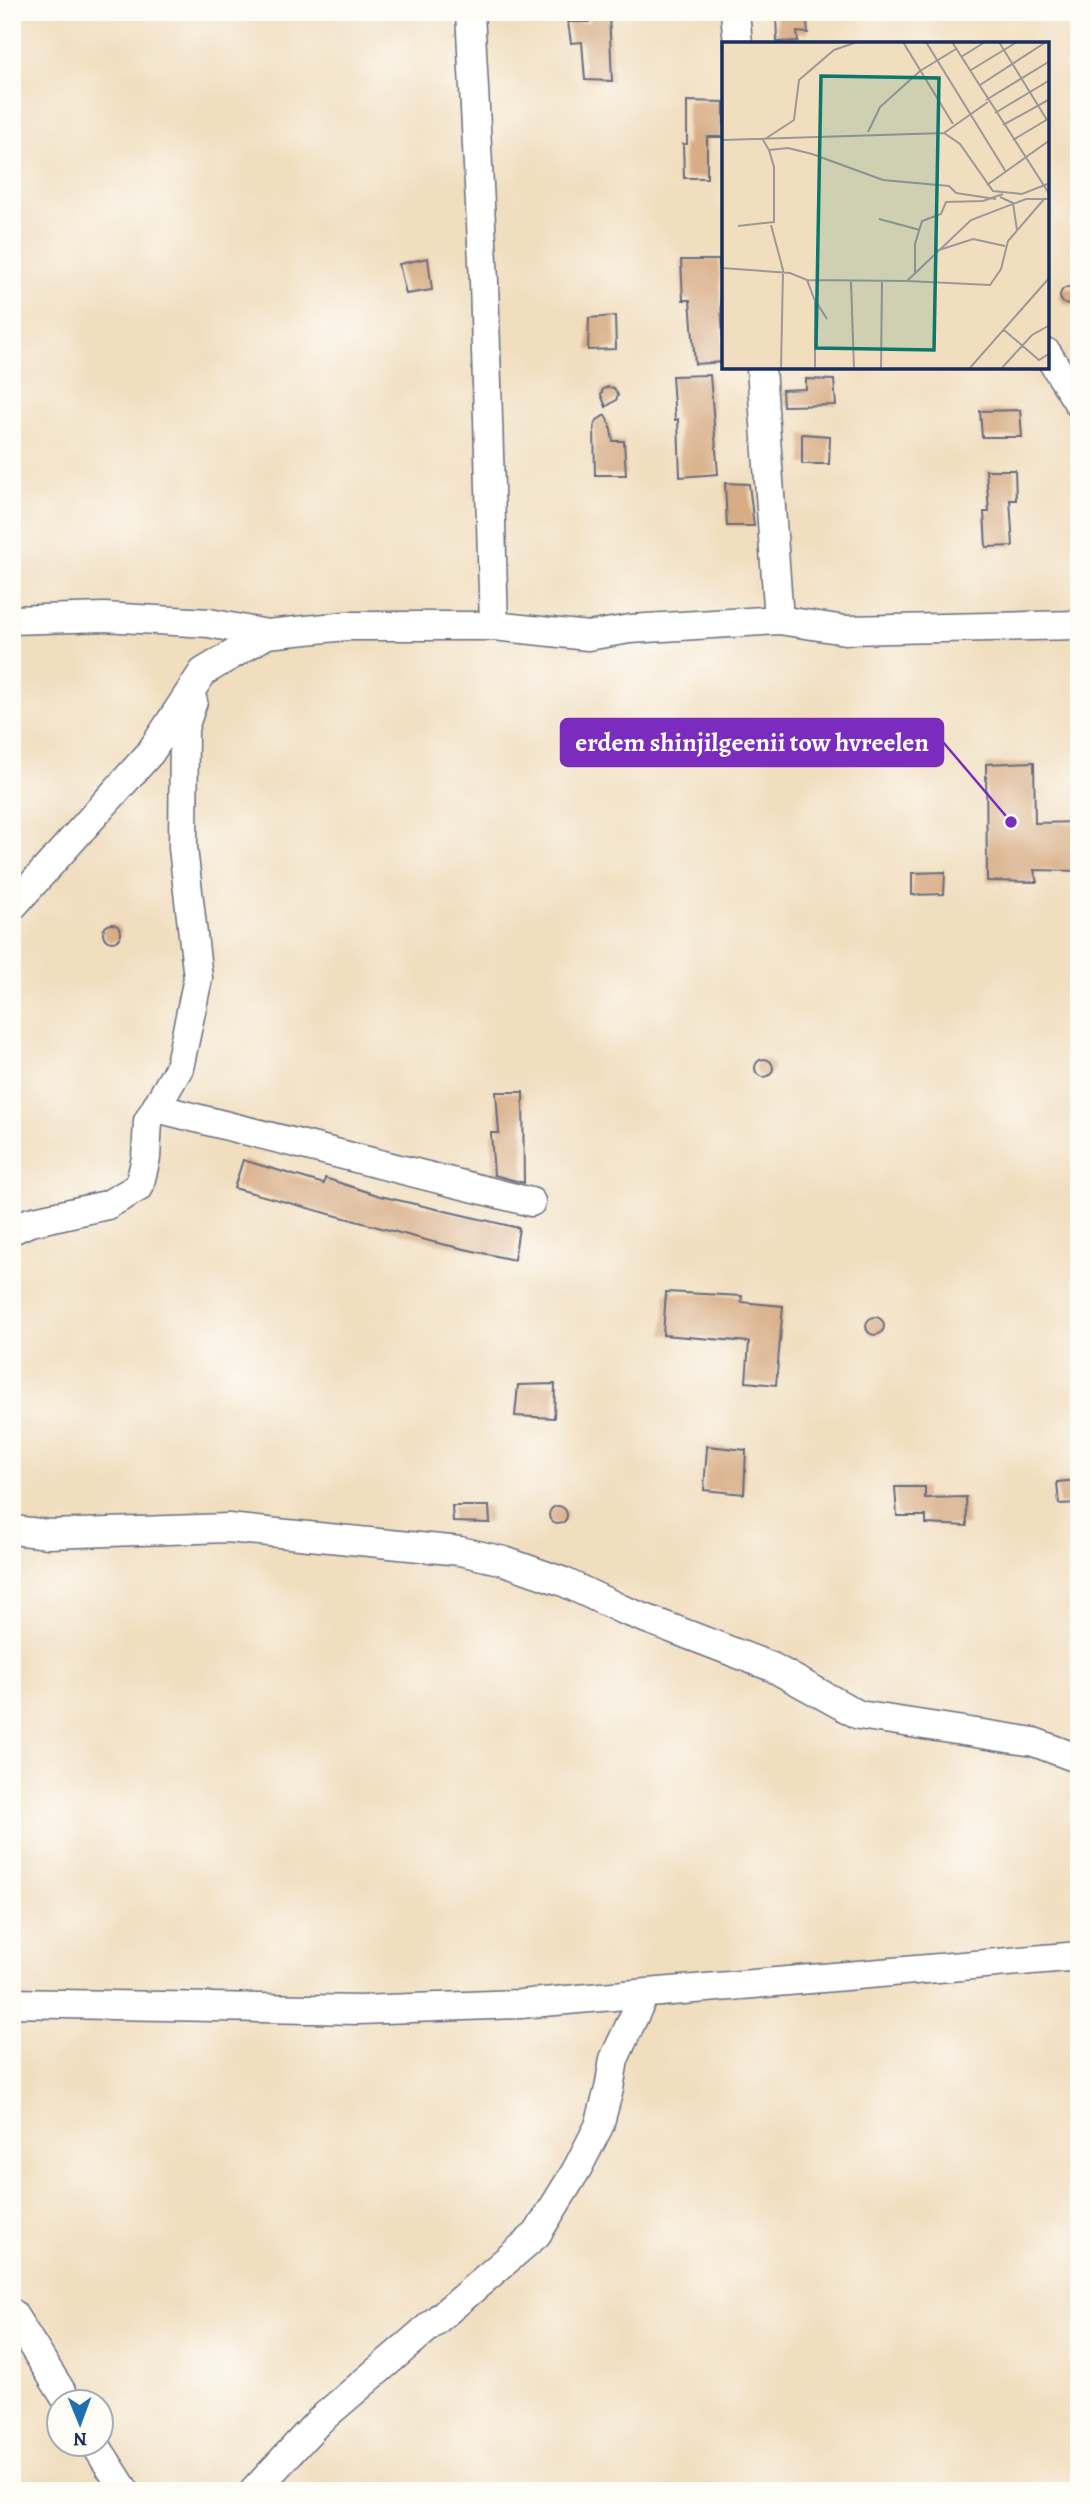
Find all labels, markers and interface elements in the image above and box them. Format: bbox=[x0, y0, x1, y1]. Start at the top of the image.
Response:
inset map bbox=[722, 42, 1049, 369]
callout: erdem shinjilgeenii tow hvreelen bbox=[561, 719, 943, 766]
text: erdem shinjilgeenii tow hvreelen bbox=[575, 725, 929, 760]
north arrow bbox=[46, 2388, 116, 2458]
text: N bbox=[73, 2426, 87, 2452]

